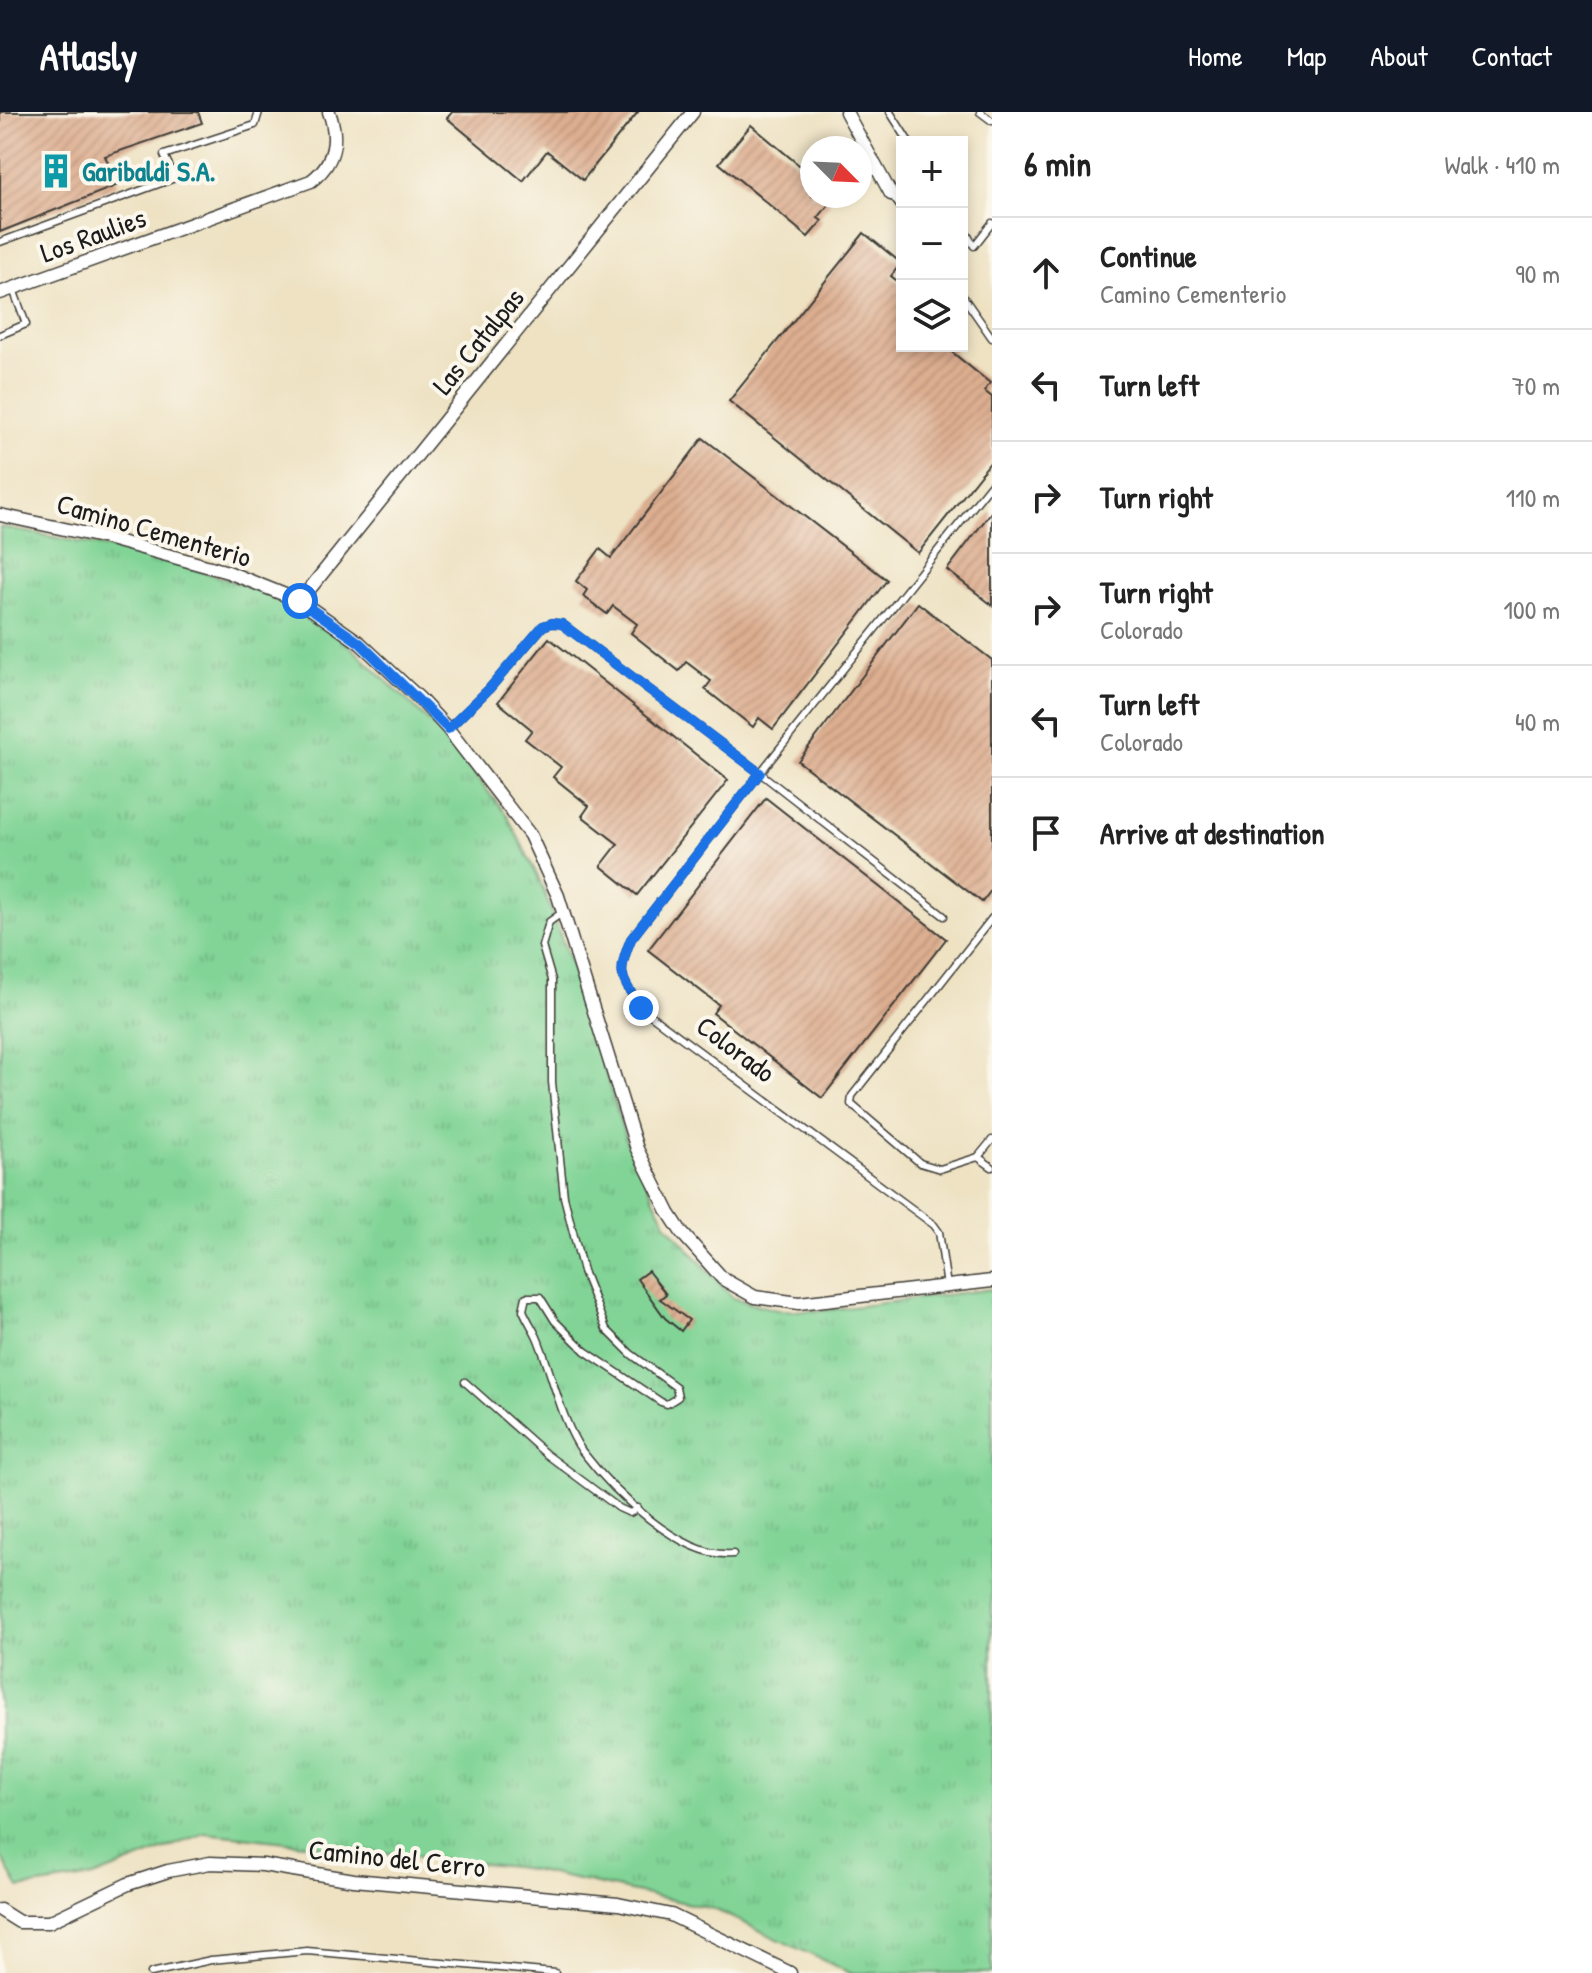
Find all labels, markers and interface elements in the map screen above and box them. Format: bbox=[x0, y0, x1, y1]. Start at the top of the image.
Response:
text: Atlasly bbox=[40, 30, 137, 82]
text: Home bbox=[1188, 37, 1243, 75]
text: Map bbox=[1287, 37, 1326, 75]
text: About bbox=[1370, 37, 1428, 75]
text: Contact bbox=[1472, 37, 1552, 75]
north arrow bbox=[800, 136, 872, 208]
map controls bbox=[896, 136, 968, 352]
button: + bbox=[896, 136, 968, 208]
text: 6 min bbox=[1024, 141, 1092, 187]
text: Walk · 410 m bbox=[1444, 147, 1560, 182]
building icon: Garibaldi S.A. bbox=[37, 152, 75, 190]
place label: Garibaldi S.A. bbox=[82, 152, 216, 190]
street label: Los Raulies bbox=[35, 198, 151, 272]
button: − bbox=[896, 208, 968, 280]
text: Continue bbox=[1100, 236, 1197, 276]
icon: ahead bbox=[1024, 251, 1068, 295]
text: 90 m bbox=[1515, 256, 1560, 291]
text: Camino Cementerio bbox=[1100, 276, 1286, 311]
street label: Las Catalpas bbox=[423, 280, 533, 402]
button: layers bbox=[896, 280, 968, 352]
icon: left bbox=[1024, 363, 1068, 407]
text: Turn left bbox=[1100, 365, 1199, 405]
text: 70 m bbox=[1512, 368, 1560, 403]
icon: right bbox=[1024, 475, 1068, 519]
text: Turn right bbox=[1100, 477, 1213, 517]
text: 110 m bbox=[1506, 480, 1560, 515]
street label: Camino Cementerio bbox=[52, 484, 256, 576]
text: Turn right bbox=[1100, 572, 1213, 612]
route start bbox=[282, 583, 318, 619]
icon: right bbox=[1024, 587, 1068, 631]
text: 100 m bbox=[1504, 592, 1560, 627]
text: Colorado bbox=[1100, 612, 1183, 647]
text: Turn left bbox=[1100, 684, 1199, 724]
icon: left bbox=[1024, 699, 1068, 743]
text: 40 m bbox=[1515, 704, 1560, 739]
text: Colorado bbox=[1100, 724, 1183, 759]
icon: arrive bbox=[1024, 811, 1068, 855]
text: Arrive at destination bbox=[1100, 813, 1325, 853]
route end bbox=[623, 990, 659, 1026]
street label: Colorado bbox=[689, 1007, 783, 1091]
street label: Camino del Cerro bbox=[307, 1830, 487, 1886]

